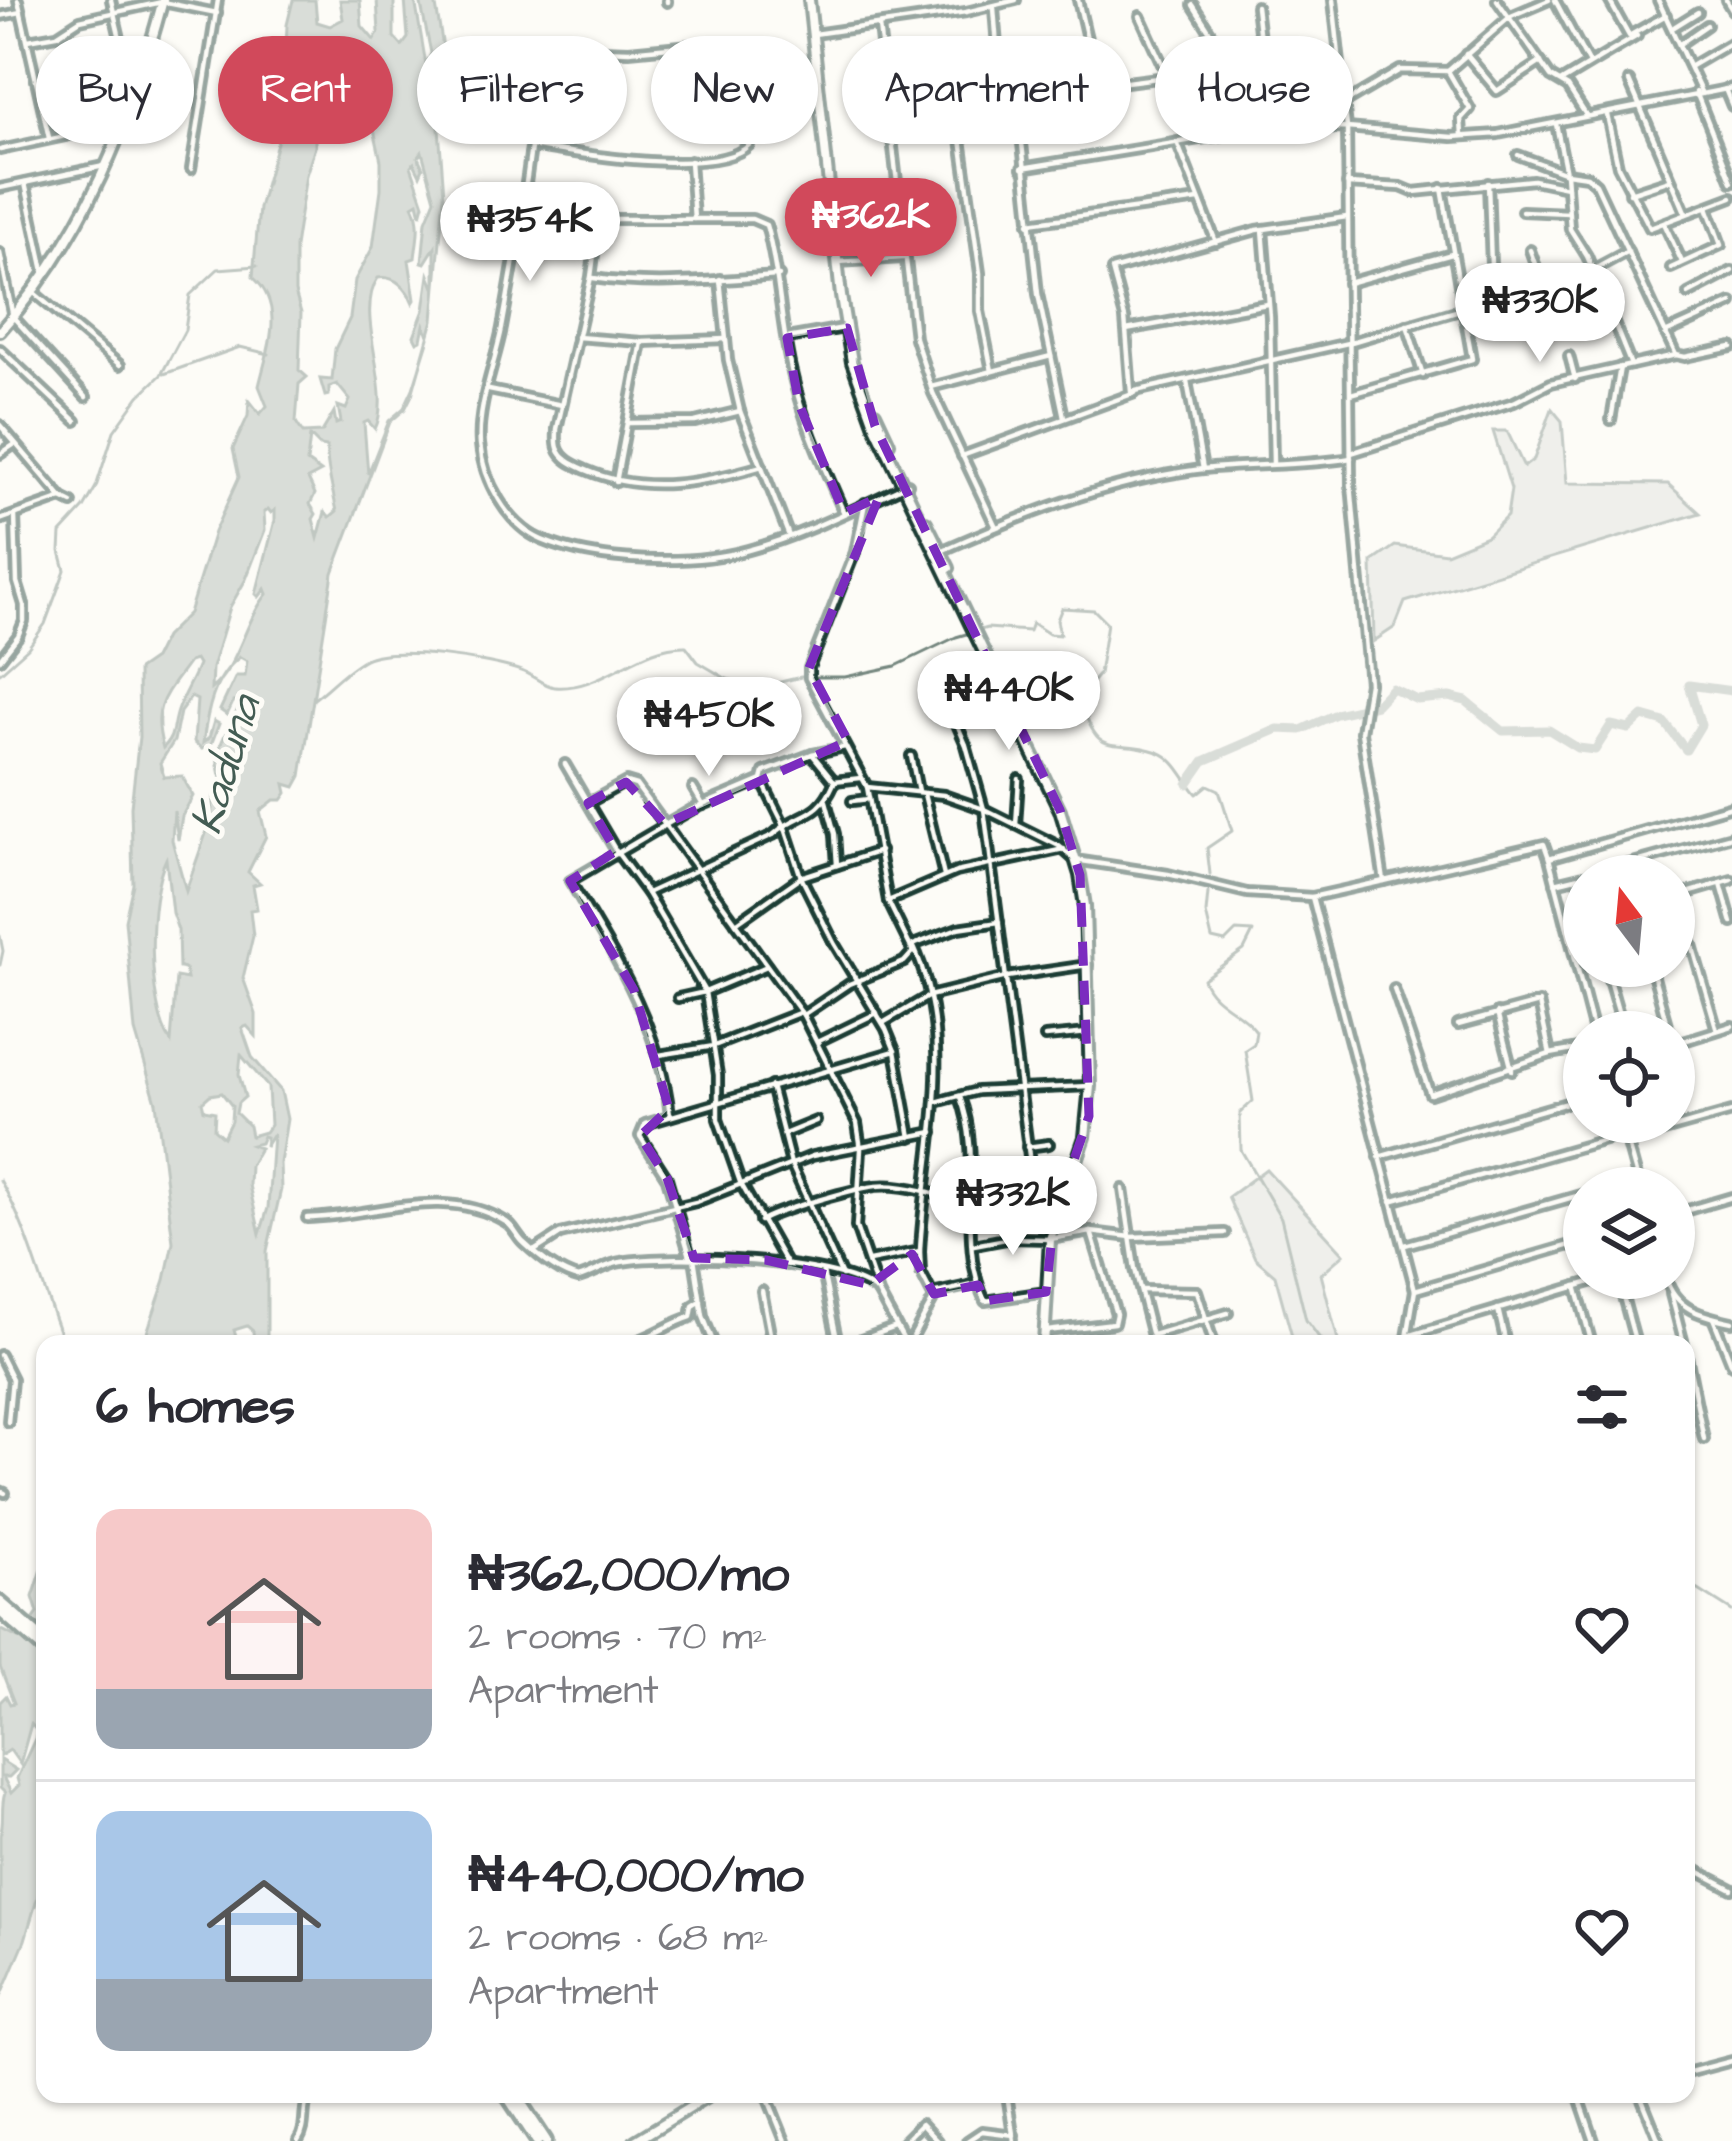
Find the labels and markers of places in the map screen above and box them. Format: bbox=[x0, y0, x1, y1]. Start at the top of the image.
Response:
pin: ₦362K bbox=[787, 178, 955, 280]
pin: ₦354K bbox=[446, 182, 614, 284]
pin: ₦330K bbox=[1456, 263, 1624, 365]
pin: ₦440K bbox=[925, 651, 1093, 753]
pin: ₦450K bbox=[625, 677, 793, 779]
pin: ₦332K bbox=[929, 1156, 1097, 1258]

